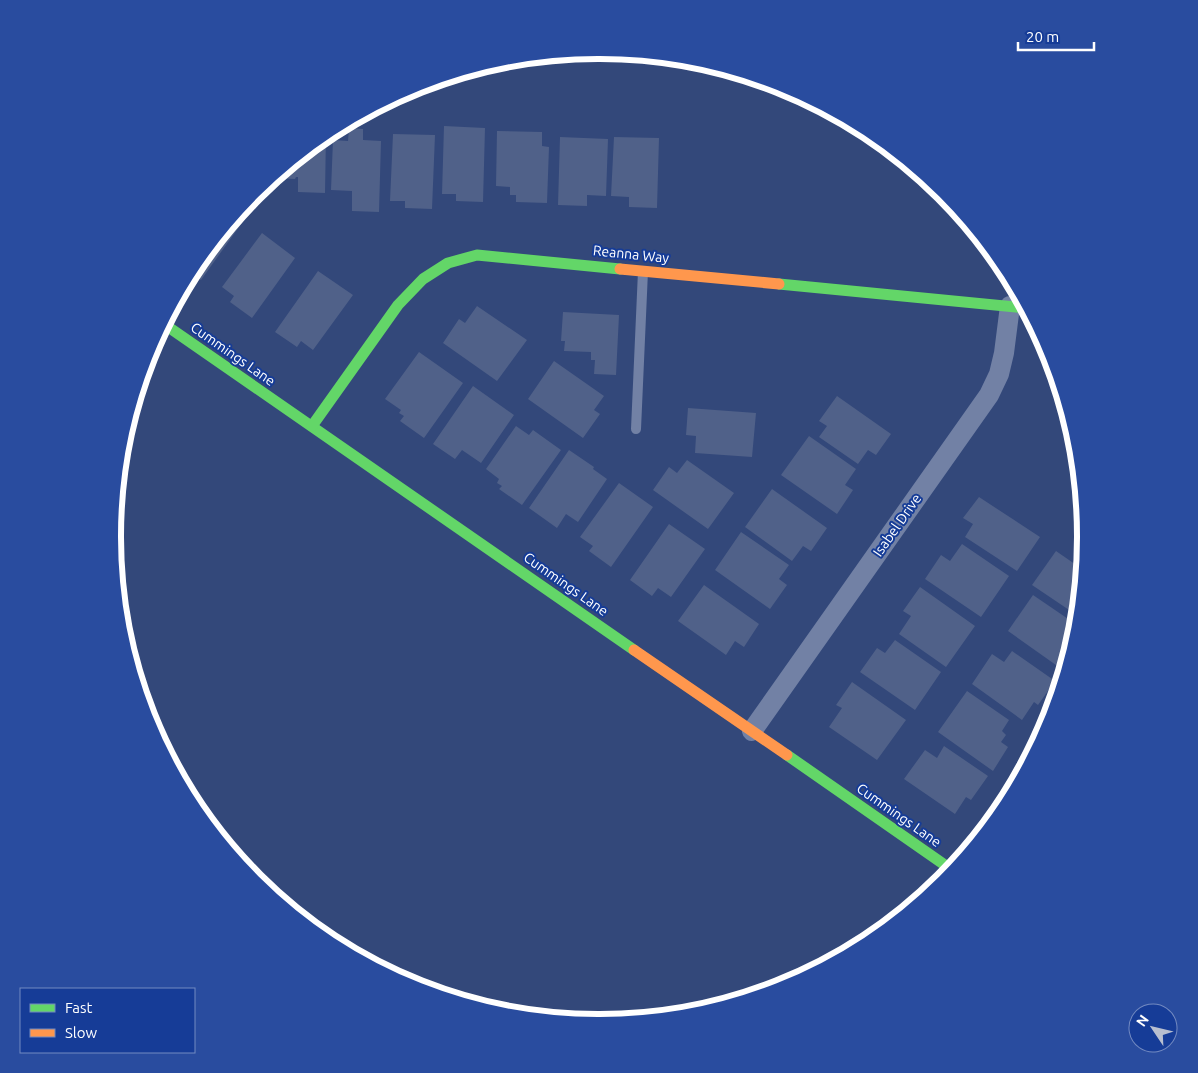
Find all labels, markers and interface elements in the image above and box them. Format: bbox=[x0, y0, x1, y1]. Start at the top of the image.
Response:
scale bar bbox=[1018, 20, 1094, 52]
text: 20 m bbox=[1026, 28, 1059, 45]
street label: Reanna Way bbox=[592, 242, 670, 266]
street label: Cummings Lane bbox=[188, 319, 278, 389]
street label: Isabel Drive bbox=[870, 491, 924, 559]
street label: Cummings Lane bbox=[521, 549, 611, 619]
street label: Cummings Lane bbox=[854, 780, 944, 850]
legend bbox=[20, 988, 195, 1053]
text: Fast bbox=[65, 999, 93, 1016]
north arrow bbox=[1128, 1003, 1178, 1053]
text: N bbox=[1133, 1012, 1152, 1029]
text: Slow bbox=[65, 1024, 98, 1041]

